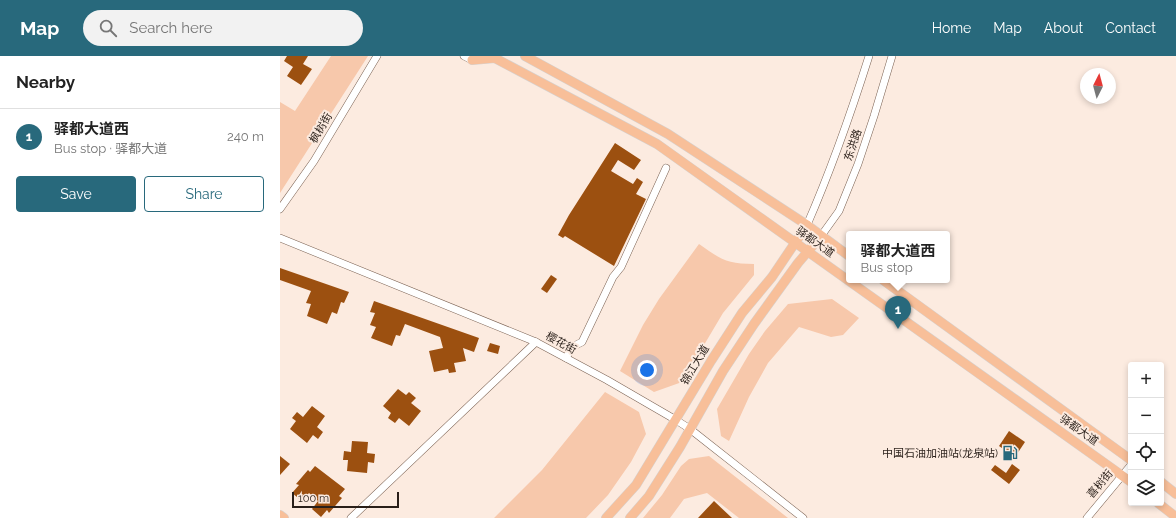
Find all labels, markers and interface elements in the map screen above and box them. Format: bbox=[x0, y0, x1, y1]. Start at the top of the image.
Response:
search box bbox=[83, 10, 363, 46]
text: Map bbox=[20, 17, 59, 39]
icon: search bbox=[97, 17, 119, 39]
text: Search here bbox=[129, 19, 213, 37]
text: Home bbox=[932, 20, 971, 36]
text: Map bbox=[993, 20, 1022, 36]
text: About bbox=[1044, 20, 1083, 36]
text: Contact bbox=[1105, 20, 1156, 36]
north arrow bbox=[1080, 68, 1116, 104]
text: Nearby bbox=[16, 72, 75, 92]
street label: 枫树街 bbox=[307, 111, 335, 145]
text: 驿都大道西 bbox=[54, 120, 129, 138]
street label: 东洪路 bbox=[841, 127, 865, 163]
text: 1 bbox=[26, 129, 32, 144]
text: 240 m bbox=[227, 129, 264, 144]
text: Bus stop · 驿都大道 bbox=[54, 141, 167, 156]
button: Save bbox=[16, 176, 136, 212]
button: Share bbox=[144, 176, 264, 212]
street label: 驿都大道 bbox=[793, 224, 837, 260]
popup bbox=[846, 231, 950, 283]
text: 驿都大道西 bbox=[860, 242, 936, 260]
text: Bus stop bbox=[860, 260, 913, 275]
pin: 1 bbox=[885, 296, 911, 329]
street label: 樱花街 bbox=[543, 330, 579, 356]
street label: 锦江大道 bbox=[678, 343, 712, 387]
your location bbox=[637, 360, 657, 380]
map controls bbox=[1128, 362, 1164, 506]
button: + bbox=[1128, 362, 1164, 398]
button: − bbox=[1128, 398, 1164, 434]
street label: 驿都大道 bbox=[1057, 412, 1101, 448]
button: locate bbox=[1128, 434, 1164, 470]
fuel station icon: 中国石油加油站(龙泉站) bbox=[1001, 444, 1019, 462]
place label: 中国石油加油站(龙泉站) bbox=[882, 447, 998, 460]
street label: 喜树街 bbox=[1084, 467, 1116, 501]
button: layers bbox=[1128, 470, 1164, 506]
scale bar bbox=[292, 490, 399, 509]
text: 100 m bbox=[298, 492, 329, 505]

